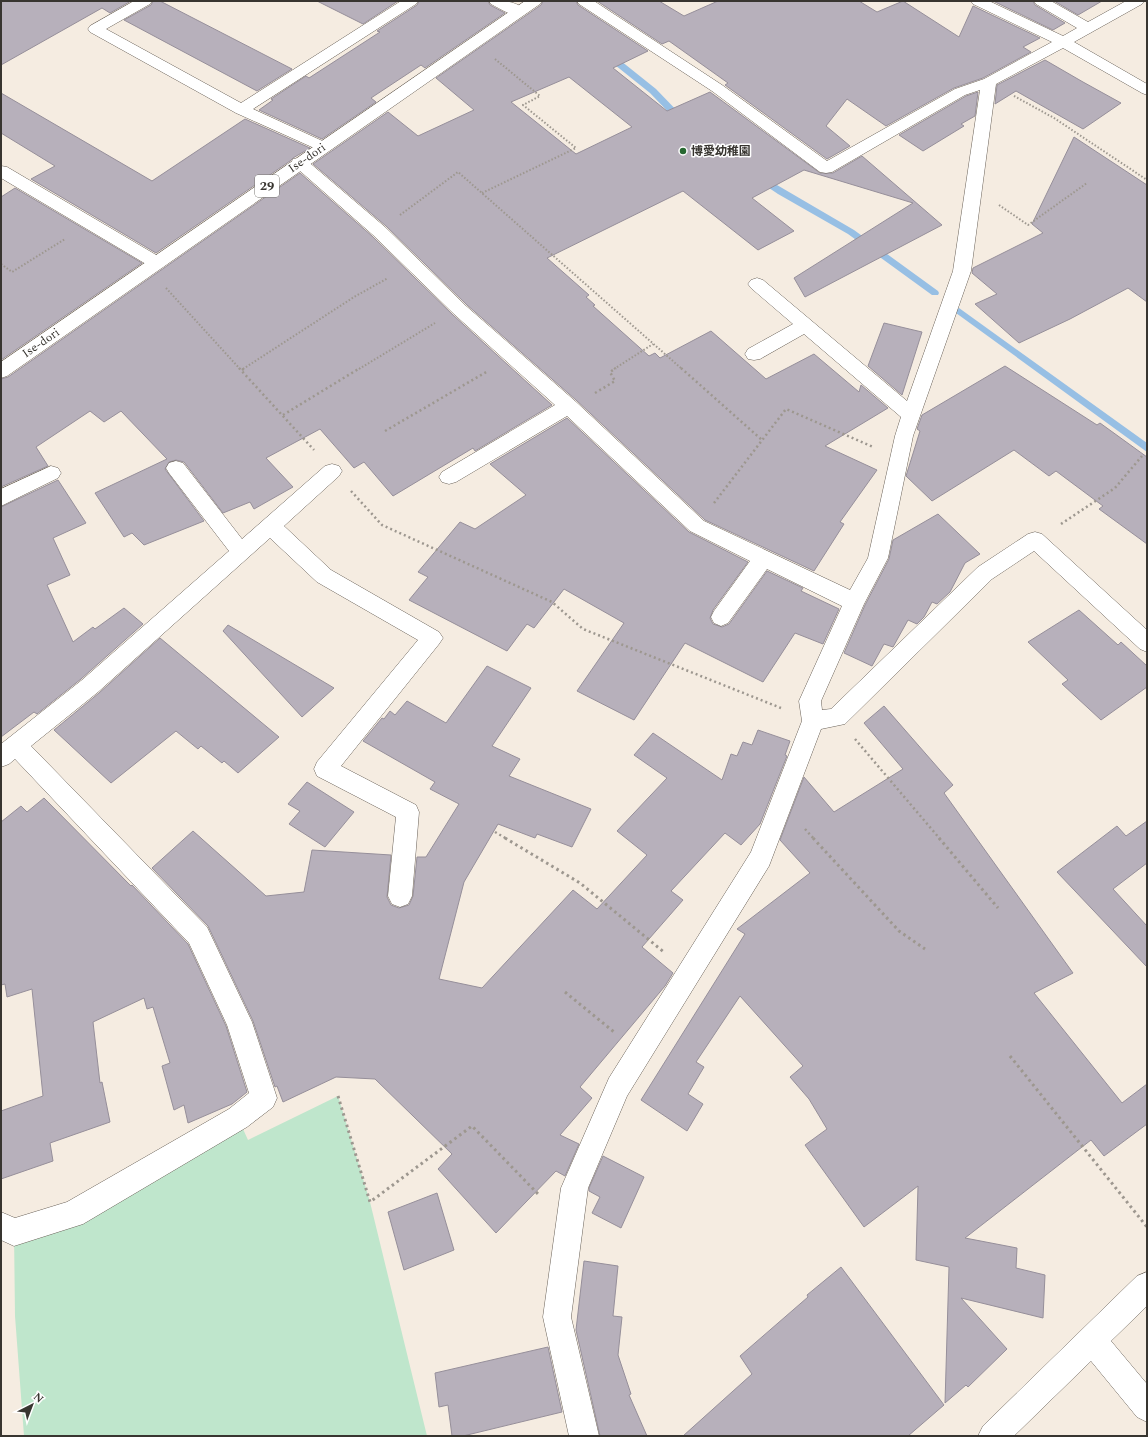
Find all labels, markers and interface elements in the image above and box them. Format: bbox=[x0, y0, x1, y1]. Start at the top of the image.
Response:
street label: Ise-dori bbox=[284, 138, 330, 178]
place label: 博愛幼稚園 bbox=[691, 142, 751, 161]
marker: 博愛幼稚園 bbox=[678, 146, 688, 156]
road number: 29 bbox=[255, 175, 279, 197]
street label: Ise-dori bbox=[18, 323, 64, 363]
north arrow bbox=[12, 1385, 52, 1425]
text: N bbox=[29, 1389, 47, 1407]

